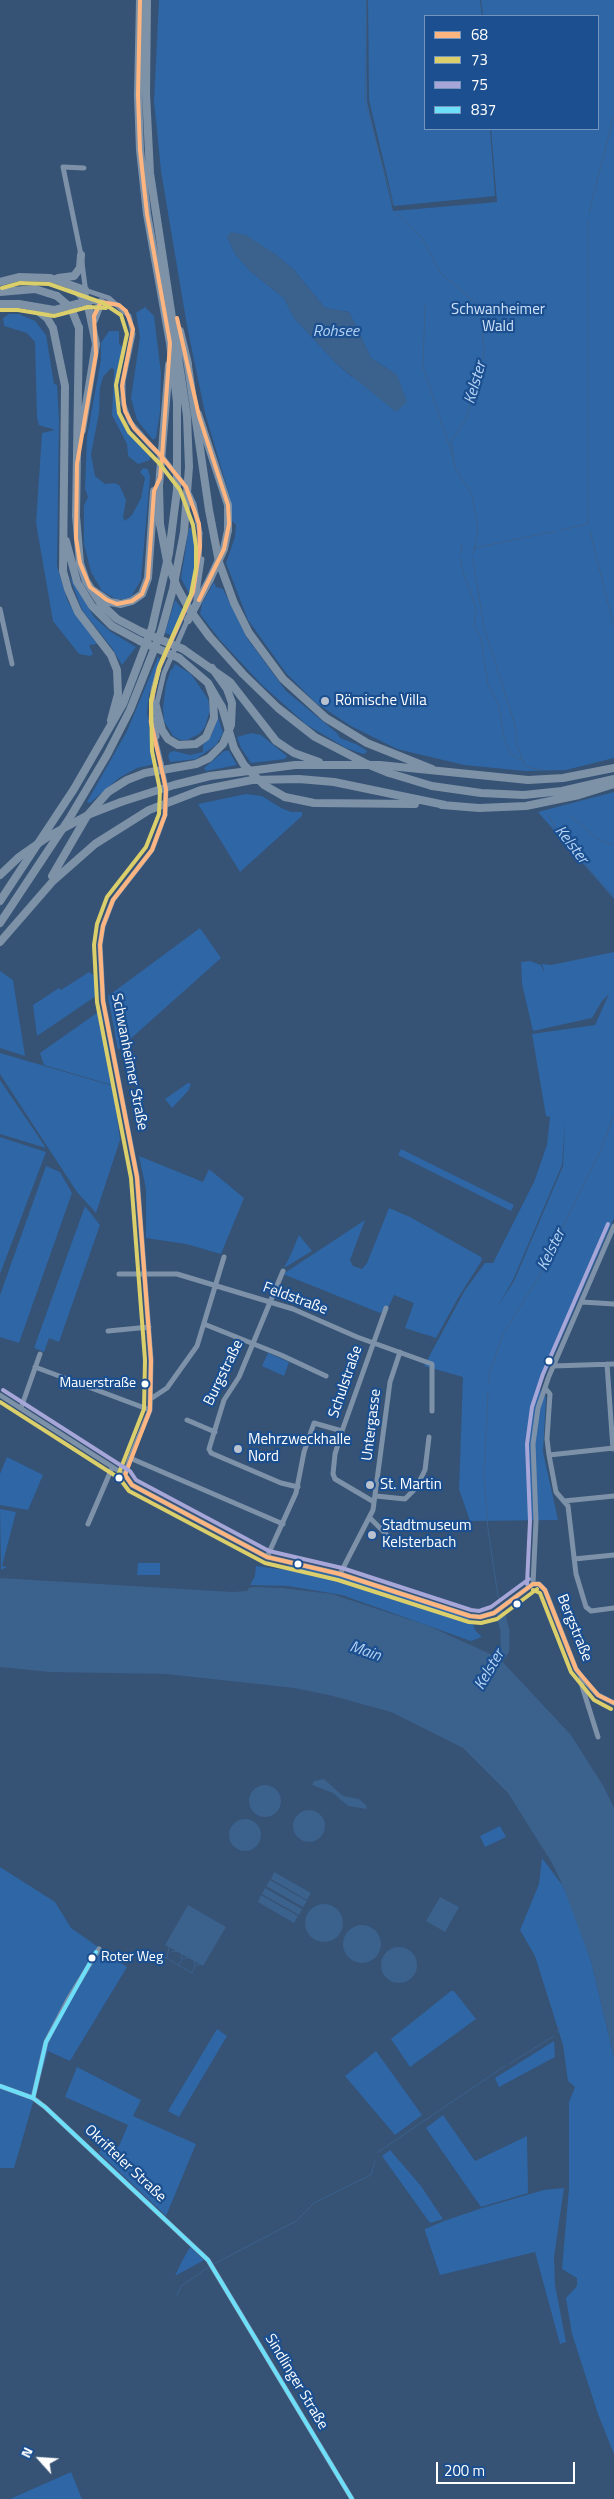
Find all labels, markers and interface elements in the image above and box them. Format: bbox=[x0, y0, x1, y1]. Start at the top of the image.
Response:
legend bbox=[424, 15, 599, 130]
text: 68 bbox=[471, 23, 488, 46]
text: 73 bbox=[471, 48, 488, 71]
text: 75 bbox=[471, 73, 488, 96]
text: 837 bbox=[471, 98, 496, 121]
park label: Schwanheimer Wald bbox=[451, 301, 545, 336]
water label: Rohsee bbox=[313, 322, 359, 342]
water label: Kelster bbox=[461, 360, 491, 406]
place label: Römische Villa bbox=[335, 692, 427, 710]
marker: Römische Villa bbox=[319, 695, 331, 707]
water label: Kelster bbox=[550, 822, 592, 868]
street label: Schwanheimer Straße bbox=[107, 992, 151, 1132]
water label: Kelster bbox=[534, 1226, 570, 1274]
street label: Feldstraße bbox=[260, 1279, 330, 1319]
street label: Burgstraße bbox=[200, 1337, 248, 1409]
street label: Schulstraße bbox=[325, 1343, 367, 1421]
unlabelled marker bbox=[544, 1356, 554, 1366]
place label: Mauerstraße bbox=[59, 1376, 136, 1392]
marker: Mauerstraße bbox=[140, 1379, 150, 1389]
street label: Untergasse bbox=[359, 1388, 385, 1462]
place label: Mehrzweckhalle Nord bbox=[248, 1431, 351, 1466]
marker: Mehrzweckhalle Nord bbox=[232, 1443, 244, 1455]
unlabelled marker bbox=[114, 1473, 124, 1483]
place label: St. Martin bbox=[380, 1476, 442, 1494]
marker: St. Martin bbox=[364, 1479, 376, 1491]
place label: Stadtmuseum Kelsterbach bbox=[382, 1517, 472, 1552]
marker: Stadtmuseum Kelsterbach bbox=[366, 1529, 378, 1541]
unlabelled marker bbox=[293, 1559, 303, 1569]
street label: Bergstraße bbox=[552, 1592, 596, 1664]
unlabelled marker bbox=[512, 1599, 522, 1609]
water label: Main bbox=[347, 1638, 383, 1666]
water label: Kelster bbox=[471, 1646, 509, 1694]
place label: Roter Weg bbox=[101, 1950, 163, 1966]
marker: Roter Weg bbox=[87, 1953, 97, 1963]
street label: Okrifteler Straße bbox=[80, 2122, 170, 2206]
street label: Sindlinger Straße bbox=[260, 2331, 332, 2433]
north arrow bbox=[15, 2434, 65, 2484]
text: N bbox=[15, 2443, 38, 2461]
scale bar bbox=[439, 2452, 578, 2484]
text: 200 m bbox=[444, 2459, 485, 2482]

